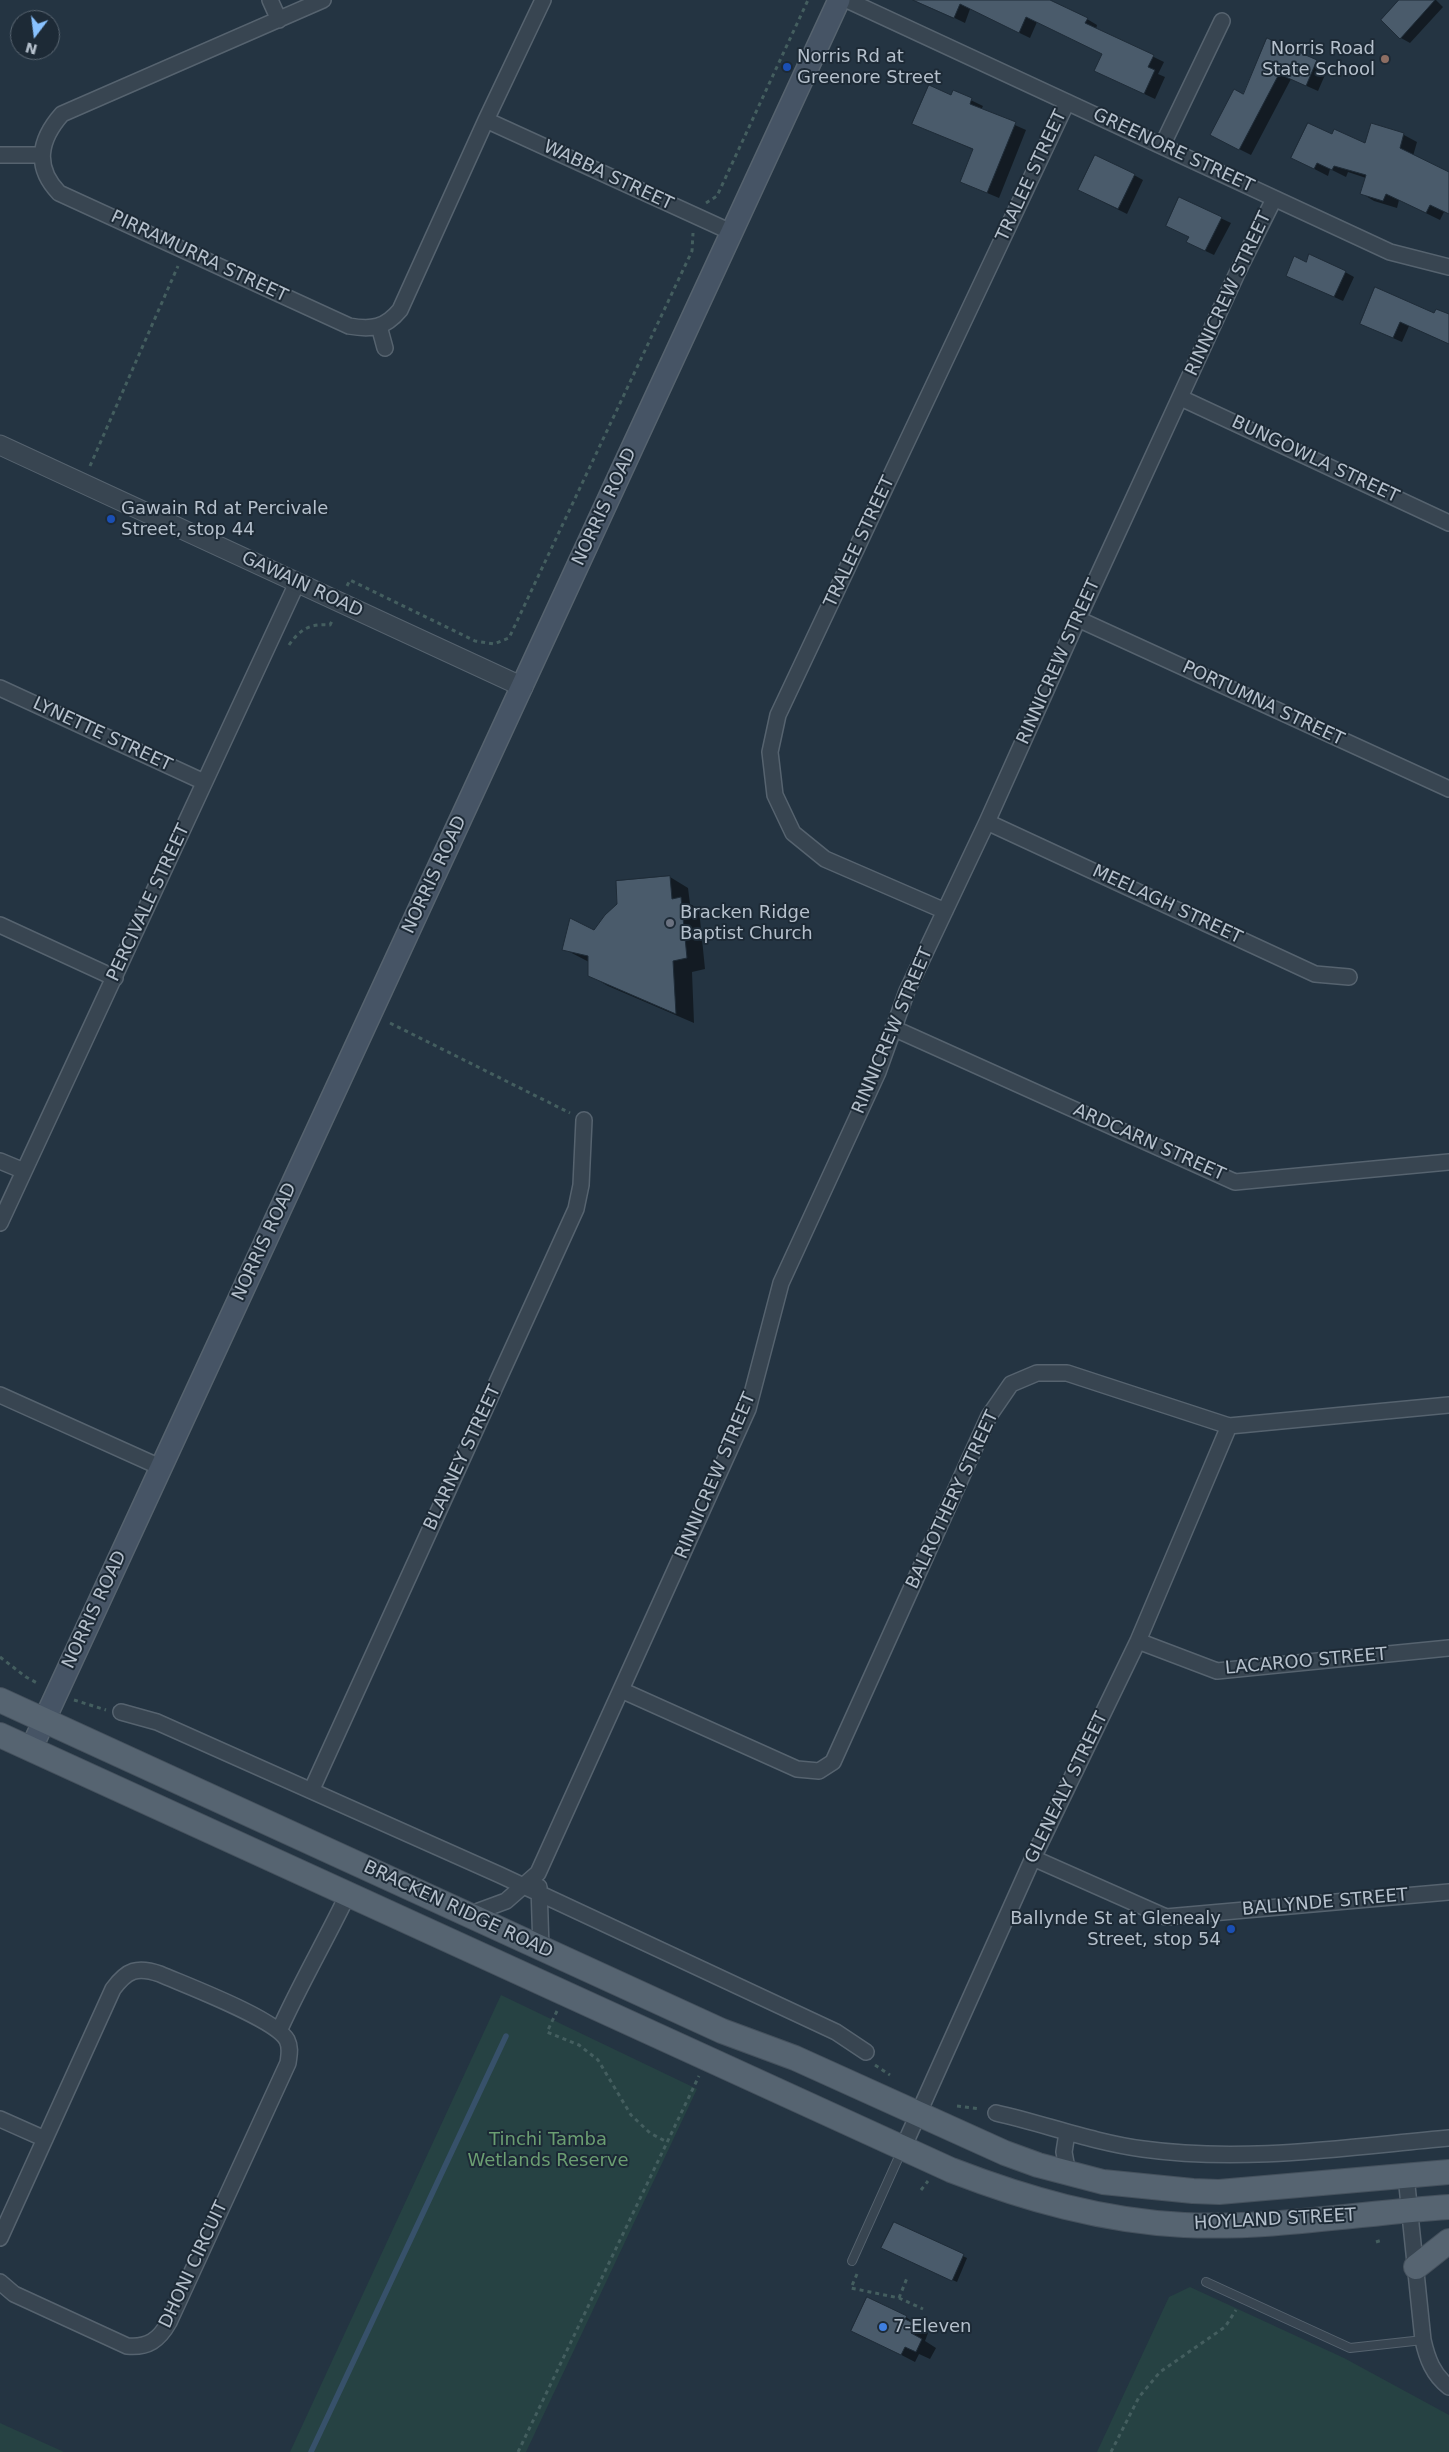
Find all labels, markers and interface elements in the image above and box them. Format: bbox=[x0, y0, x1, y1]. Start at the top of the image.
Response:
north arrow bbox=[10, 10, 60, 60]
place label: Norris Road State School bbox=[1262, 38, 1375, 80]
text: N bbox=[24, 39, 39, 58]
place label: Norris Rd at Greenore Street bbox=[797, 46, 941, 88]
marker: Norris Road State School bbox=[1379, 53, 1391, 65]
marker: Norris Rd at Greenore Street bbox=[781, 61, 793, 73]
street label: GREENORE STREET bbox=[1089, 104, 1257, 198]
street label: TRALEE STREET bbox=[992, 107, 1072, 245]
street label: WABBA STREET bbox=[540, 137, 676, 215]
street label: PIRRAMURRA STREET bbox=[107, 207, 291, 307]
street label: RINNICREW STREET bbox=[1181, 208, 1277, 380]
street label: BUNGOWLA STREET bbox=[1228, 412, 1402, 508]
street label: NORRIS ROAD bbox=[568, 445, 642, 569]
street label: TRALEE STREET bbox=[820, 473, 900, 611]
place label: Gawain Rd at Percivale Street, stop 44 bbox=[121, 498, 328, 540]
marker: Gawain Rd at Percivale Street, stop 44 bbox=[105, 513, 117, 525]
street label: GAWAIN ROAD bbox=[238, 547, 366, 623]
street label: RINNICREW STREET bbox=[1013, 576, 1105, 748]
street label: PORTUMNA STREET bbox=[1179, 657, 1347, 751]
street label: LYNETTE STREET bbox=[29, 693, 175, 777]
street label: NORRIS ROAD bbox=[398, 813, 472, 937]
street label: PERCIVALE STREET bbox=[103, 821, 195, 985]
street label: MEELAGH STREET bbox=[1089, 861, 1245, 949]
place label: Bracken Ridge Baptist Church bbox=[680, 902, 813, 944]
marker: Bracken Ridge Baptist Church bbox=[664, 917, 676, 929]
street label: RINNICREW STREET bbox=[848, 945, 938, 1117]
street label: ARDCARN STREET bbox=[1070, 1100, 1228, 1186]
street label: NORRIS ROAD bbox=[228, 1180, 302, 1304]
street label: BLARNEY STREET bbox=[420, 1382, 506, 1534]
street label: RINNICREW STREET bbox=[671, 1390, 761, 1562]
street label: BALROTHERY STREET bbox=[902, 1408, 1004, 1592]
street label: NORRIS ROAD bbox=[58, 1548, 132, 1672]
street label: LACAROO STREET bbox=[1224, 1644, 1388, 1680]
street label: GLENEALY STREET bbox=[1021, 1709, 1113, 1867]
street label: BRACKEN RIDGE ROAD bbox=[360, 1857, 556, 1963]
street label: BALLYNDE STREET bbox=[1241, 1885, 1409, 1921]
place label: Ballynde St at Glenealy Street, stop 54 bbox=[1010, 1908, 1221, 1950]
marker: Ballynde St at Glenealy Street, stop 54 bbox=[1225, 1923, 1237, 1935]
park label: Tinchi Tamba Wetlands Reserve bbox=[467, 2129, 629, 2172]
street label: DHONI CIRCUIT bbox=[155, 2198, 233, 2332]
street label: HOYLAND STREET bbox=[1193, 2205, 1357, 2235]
place label: 7-Eleven bbox=[893, 2316, 972, 2338]
marker: 7-Eleven bbox=[877, 2321, 889, 2333]

